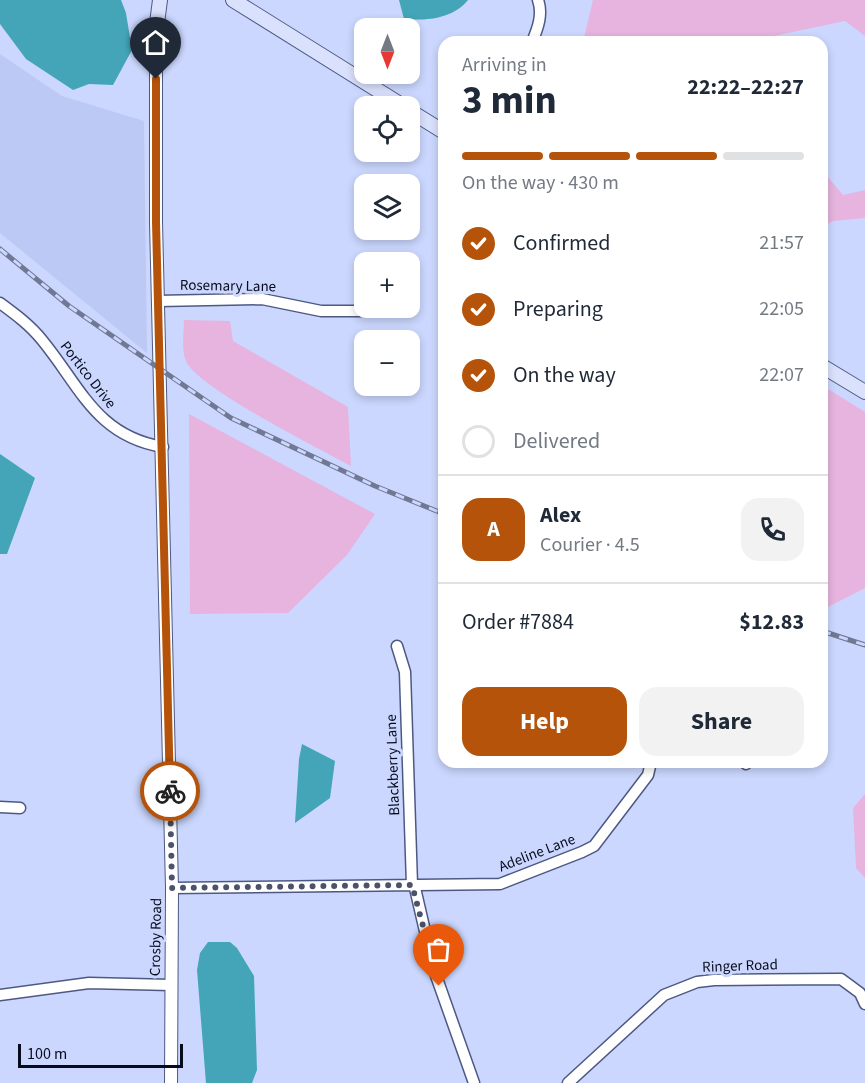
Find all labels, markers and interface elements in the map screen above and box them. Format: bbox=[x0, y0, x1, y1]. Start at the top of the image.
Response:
pin bbox=[130, 17, 181, 79]
north arrow bbox=[354, 18, 420, 84]
map controls bbox=[354, 18, 420, 396]
icon: home bbox=[139, 26, 172, 59]
text: Arriving in bbox=[462, 51, 547, 79]
text: 22:22–22:27 bbox=[687, 71, 804, 103]
text: 3 min bbox=[462, 73, 557, 129]
button: locate bbox=[354, 96, 420, 162]
text: On the way · 430 m bbox=[462, 169, 619, 197]
button: layers bbox=[354, 174, 420, 240]
icon: check bbox=[462, 227, 495, 260]
text: Confirmed bbox=[513, 227, 610, 259]
text: 21:57 bbox=[759, 229, 804, 257]
button: + bbox=[354, 252, 420, 318]
street label: Rosemary Lane bbox=[180, 275, 276, 297]
icon: check bbox=[462, 293, 495, 326]
text: Preparing bbox=[513, 293, 603, 325]
text: 22:05 bbox=[759, 295, 804, 323]
button: − bbox=[354, 330, 420, 396]
street label: Portico Drive bbox=[55, 337, 121, 413]
icon: check bbox=[462, 359, 495, 392]
text: On the way bbox=[513, 359, 616, 391]
text: 22:07 bbox=[759, 361, 804, 389]
text: Delivered bbox=[513, 425, 600, 457]
button: phone bbox=[741, 498, 804, 561]
text: Alex bbox=[540, 499, 581, 531]
text: A bbox=[487, 513, 500, 545]
text: Courier · 4.5 bbox=[540, 531, 640, 559]
text: Order #7884 bbox=[462, 606, 574, 638]
text: $12.83 bbox=[739, 606, 804, 638]
button: Help bbox=[462, 687, 627, 756]
button: Share bbox=[639, 687, 804, 756]
street label: Blackberry Lane bbox=[381, 714, 405, 816]
courier bbox=[140, 761, 200, 821]
icon: bike bbox=[154, 775, 187, 808]
street label: Adeline Lane bbox=[496, 829, 578, 877]
street label: Crosby Road bbox=[145, 898, 167, 976]
pin bbox=[413, 924, 464, 986]
icon: bag bbox=[422, 933, 455, 966]
street label: Ringer Road bbox=[702, 954, 778, 978]
scale bar bbox=[18, 1041, 183, 1068]
text: 100 m bbox=[27, 1043, 67, 1065]

